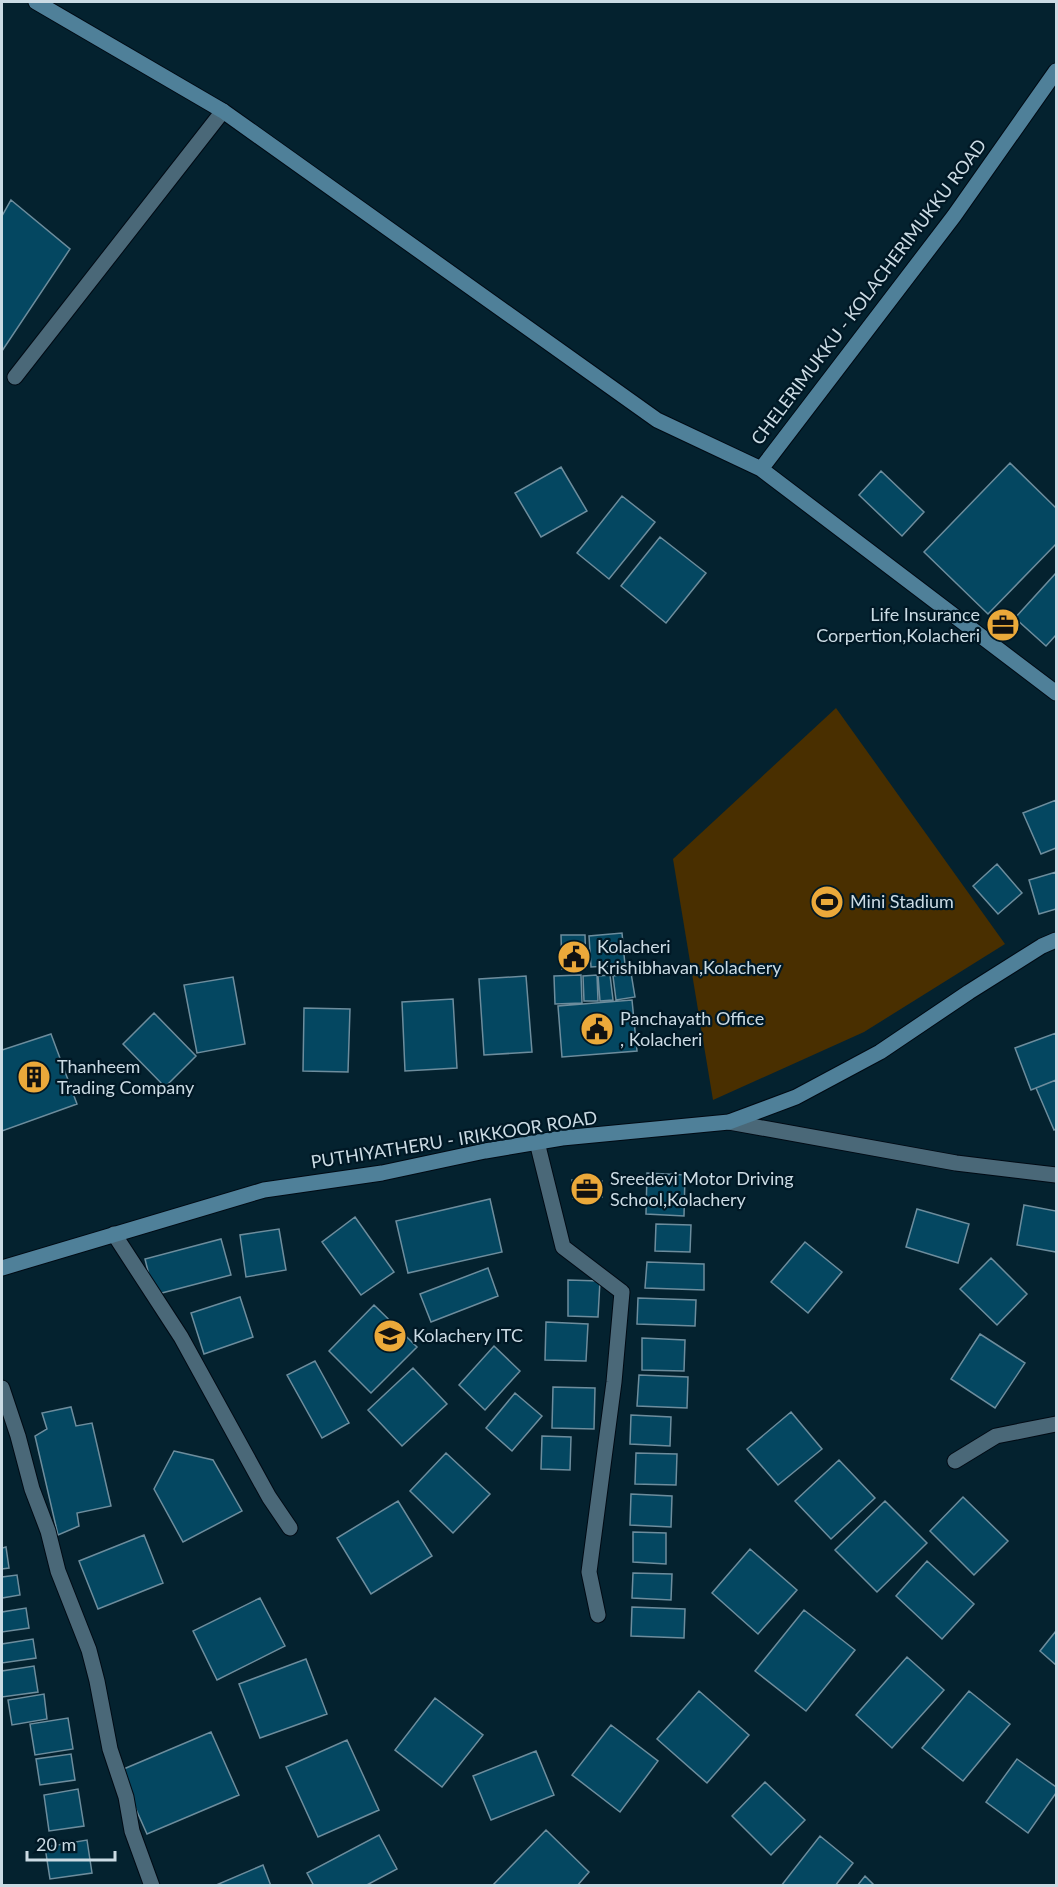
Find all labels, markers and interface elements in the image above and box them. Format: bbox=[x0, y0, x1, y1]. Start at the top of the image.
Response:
street label: CHELERIMUKKU - KOLACHERIMUKKU ROAD bbox=[746, 134, 990, 449]
place label: Life Insurance Corpertion,Kolacheri bbox=[816, 603, 980, 646]
office icon: Life Insurance Corpertion,Kolacheri bbox=[985, 607, 1021, 643]
sports icon: Mini Stadium bbox=[809, 884, 845, 920]
place label: Mini Stadium bbox=[850, 890, 954, 912]
place label: Kolacheri Krishibhavan,Kolachery bbox=[597, 935, 782, 978]
public building icon: Kolacheri Krishibhavan,Kolachery bbox=[556, 939, 592, 975]
place label: Panchayath Office , Kolacheri bbox=[620, 1007, 764, 1050]
public building icon: Panchayath Office , Kolacheri bbox=[579, 1011, 615, 1047]
place label: Thanheem Trading Company bbox=[57, 1055, 195, 1098]
building icon: Thanheem Trading Company bbox=[16, 1059, 52, 1095]
street label: PUTHIYATHERU - IRIKKOOR ROAD bbox=[309, 1105, 599, 1173]
place label: Sreedevi Motor Driving School,Kolachery bbox=[610, 1167, 794, 1210]
office icon: Sreedevi Motor Driving School,Kolachery bbox=[569, 1171, 605, 1207]
school or university icon: Kolachery ITC bbox=[372, 1318, 408, 1354]
place label: Kolachery ITC bbox=[413, 1324, 523, 1346]
scale bar bbox=[27, 1824, 116, 1862]
text: 20 m bbox=[36, 1833, 76, 1855]

